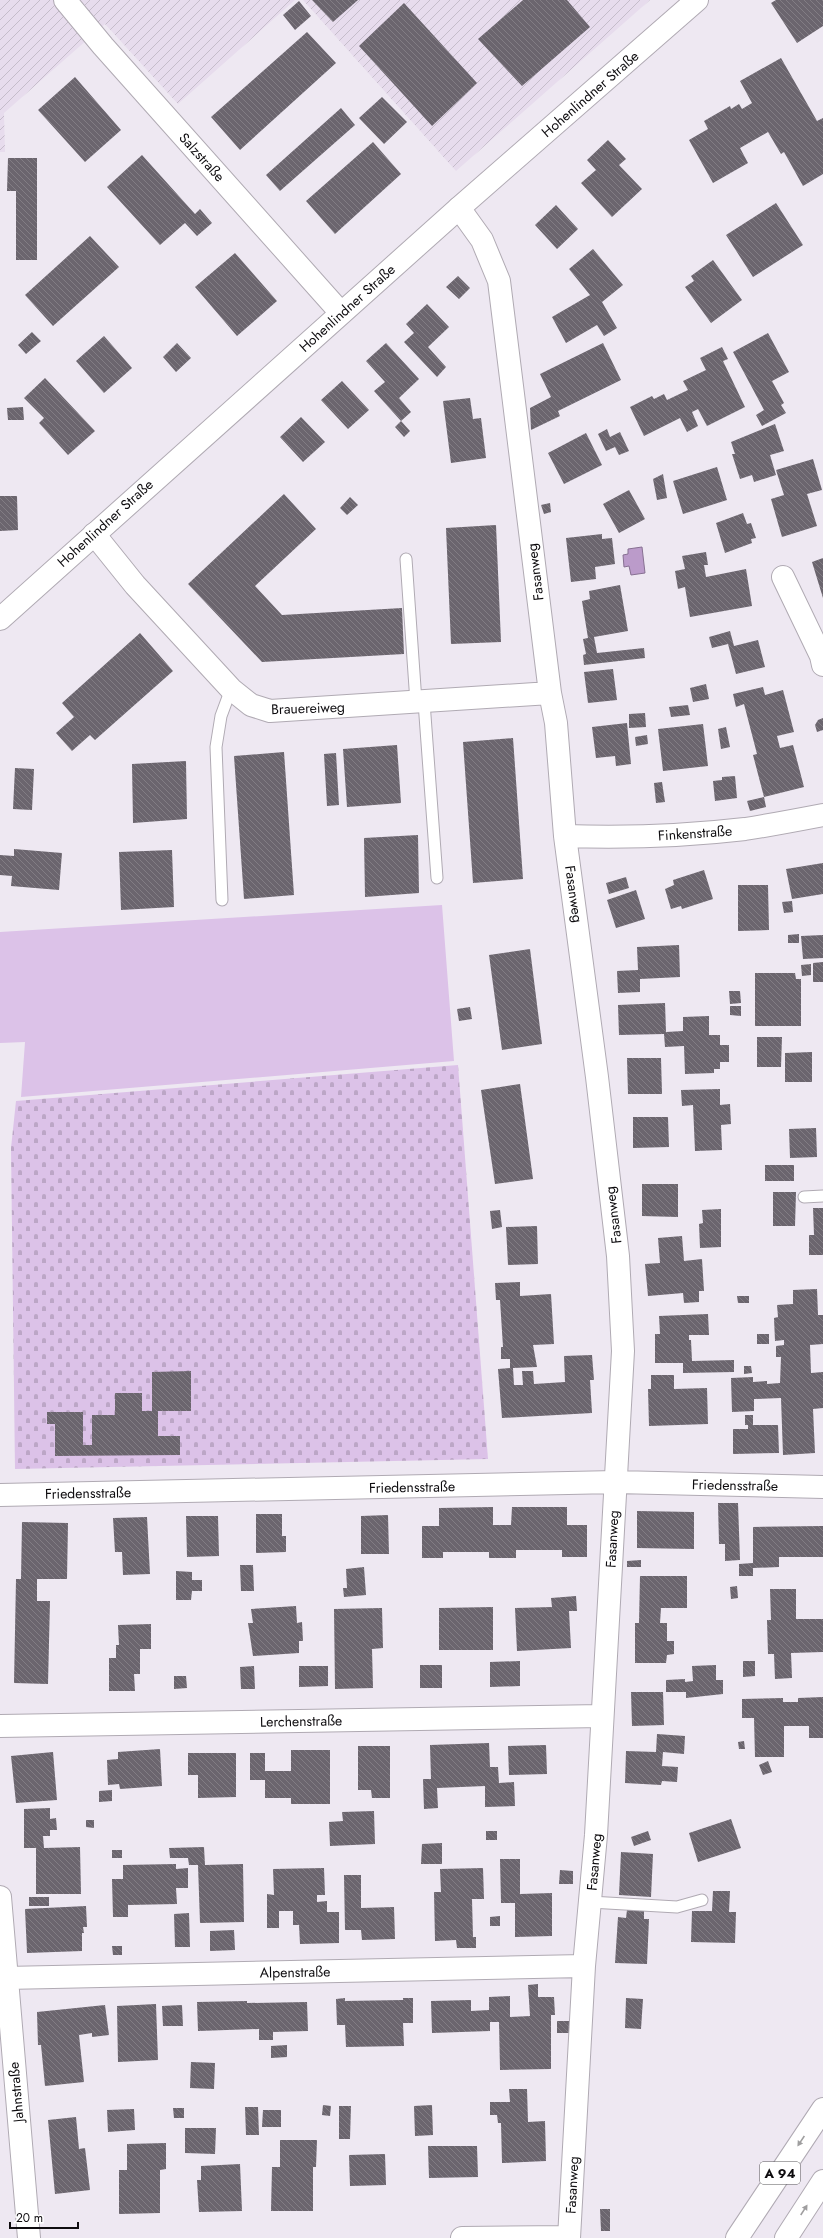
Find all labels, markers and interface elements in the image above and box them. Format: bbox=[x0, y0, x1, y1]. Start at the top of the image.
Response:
street label: Hohenlindner Straße bbox=[537, 46, 643, 142]
street label: Salzstraße bbox=[175, 128, 229, 186]
street label: Hohenlindner Straße bbox=[295, 259, 399, 357]
street label: Hohenlindner Straße bbox=[53, 474, 157, 572]
street label: Fasanweg bbox=[522, 542, 548, 602]
street label: Brauereiweg bbox=[271, 697, 345, 719]
street label: Finkenstraße bbox=[657, 820, 733, 846]
street label: Fasanweg bbox=[560, 864, 588, 924]
street label: Fasanweg bbox=[600, 1185, 626, 1245]
street label: Friedensstraße bbox=[692, 1474, 778, 1496]
street label: Friedensstraße bbox=[369, 1476, 455, 1498]
street label: Friedensstraße bbox=[45, 1482, 131, 1504]
street label: Fasanweg bbox=[601, 1510, 623, 1568]
street label: Lerchenstraße bbox=[260, 1710, 342, 1732]
street label: Fasanweg bbox=[582, 1832, 606, 1892]
street label: Alpenstraße bbox=[259, 1961, 331, 1983]
street label: Jahnstraße bbox=[3, 2061, 29, 2125]
one-way arrow bbox=[798, 2136, 805, 2147]
street label: Fasanweg bbox=[561, 2156, 583, 2214]
road number: A 94 bbox=[760, 2162, 800, 2184]
scale bar bbox=[10, 2204, 78, 2230]
one-way arrow bbox=[801, 2204, 808, 2216]
text: 20 m bbox=[16, 2209, 43, 2227]

